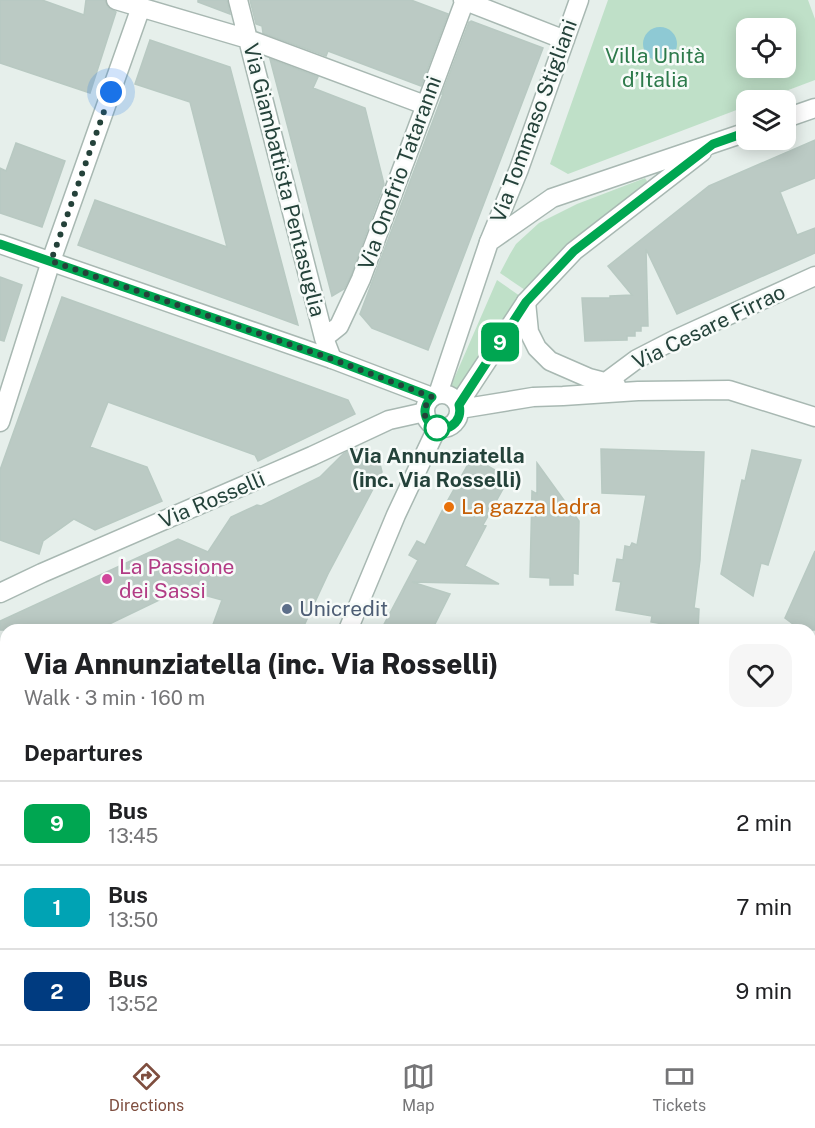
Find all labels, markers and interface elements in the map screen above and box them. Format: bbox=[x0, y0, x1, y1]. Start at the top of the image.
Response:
street label: Via Tommaso Stigliani bbox=[485, 16, 582, 226]
map controls bbox=[736, 18, 796, 150]
button: locate bbox=[736, 18, 796, 78]
street label: Via Giambattista Pentasuglia bbox=[238, 41, 331, 319]
park label: Villa Unità d’Italia bbox=[605, 43, 705, 92]
street label: Via Onofrio Tataranni bbox=[353, 73, 446, 273]
your location bbox=[96, 77, 126, 107]
button: layers bbox=[736, 90, 796, 150]
street label: Via Cesare Firrao bbox=[628, 279, 789, 374]
line badge: 9 bbox=[480, 322, 520, 362]
text: 9 bbox=[493, 330, 507, 355]
marker: Via Annunziatella (inc. Via Rosselli) bbox=[424, 415, 450, 441]
place label: Via Annunziatella (inc. Via Rosselli) bbox=[349, 443, 525, 492]
street label: Via Rosselli bbox=[155, 466, 268, 533]
place label: La gazza ladra bbox=[461, 494, 601, 519]
marker: La gazza ladra bbox=[442, 500, 456, 514]
place label: La Passione dei Sassi bbox=[119, 554, 234, 603]
marker: La Passione dei Sassi bbox=[100, 572, 114, 586]
place label: Unicredit bbox=[299, 596, 388, 621]
marker: Unicredit bbox=[280, 602, 294, 616]
button: heart bbox=[729, 644, 792, 707]
text: Via Annunziatella (inc. Via Rosselli) bbox=[24, 647, 499, 680]
text: Walk · 3 min · 160 m bbox=[24, 686, 205, 710]
text: Departures bbox=[24, 740, 143, 766]
text: Bus bbox=[108, 798, 148, 824]
text: 2 min bbox=[736, 810, 792, 836]
text: 9 bbox=[50, 811, 64, 836]
text: 13:45 bbox=[108, 824, 158, 848]
text: Bus bbox=[108, 882, 148, 908]
text: 7 min bbox=[736, 894, 792, 920]
text: 1 bbox=[53, 895, 62, 920]
text: 13:50 bbox=[108, 908, 158, 932]
text: Bus bbox=[108, 966, 148, 992]
text: 9 min bbox=[736, 978, 792, 1004]
text: 2 bbox=[50, 979, 64, 1004]
text: 13:52 bbox=[108, 992, 158, 1016]
tab: Directions bbox=[109, 1060, 184, 1115]
tab: Map bbox=[402, 1060, 435, 1115]
tab: Tickets bbox=[652, 1060, 706, 1115]

